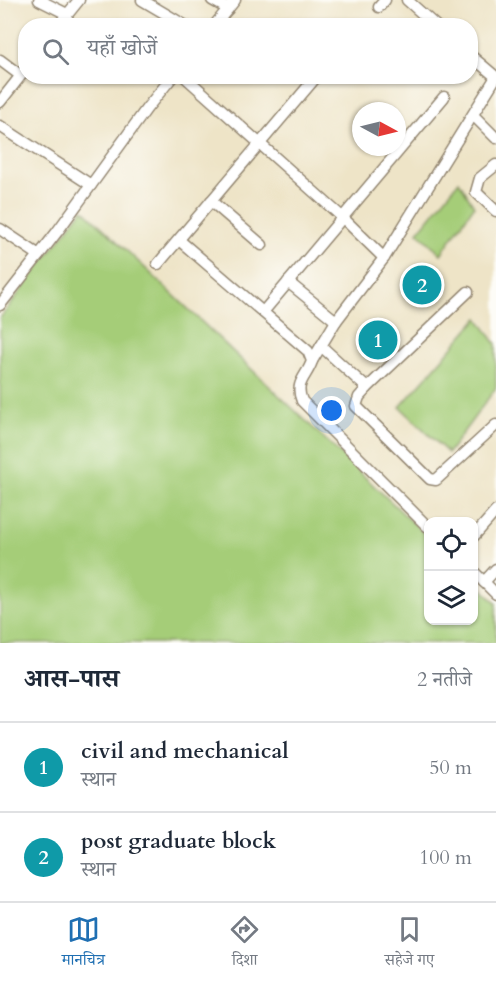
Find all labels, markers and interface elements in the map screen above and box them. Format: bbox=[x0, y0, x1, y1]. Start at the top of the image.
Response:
search box bbox=[18, 18, 478, 84]
text: यहाँ खोजें bbox=[87, 33, 157, 63]
icon: search bbox=[39, 35, 72, 68]
north arrow bbox=[352, 102, 406, 156]
pin: 2 bbox=[402, 262, 442, 308]
pin: 1 bbox=[358, 318, 398, 362]
your location bbox=[317, 396, 346, 425]
map controls bbox=[424, 517, 478, 625]
button: locate bbox=[424, 517, 478, 571]
button: layers bbox=[424, 571, 478, 625]
text: आस-पास bbox=[24, 661, 119, 696]
text: 2 नतीजे bbox=[417, 666, 472, 693]
text: civil and mechanical bbox=[81, 736, 289, 766]
text: 1 bbox=[38, 754, 49, 781]
text: 50 m bbox=[429, 754, 472, 781]
text: स्थान bbox=[81, 766, 116, 793]
text: post graduate block bbox=[81, 826, 276, 856]
text: 2 bbox=[38, 844, 49, 871]
text: 100 m bbox=[419, 844, 472, 871]
text: स्थान bbox=[81, 856, 116, 883]
tab: मानचित्र bbox=[62, 913, 105, 975]
tab: दिशा bbox=[228, 913, 261, 975]
tab: सहेजे गए bbox=[385, 913, 434, 975]

